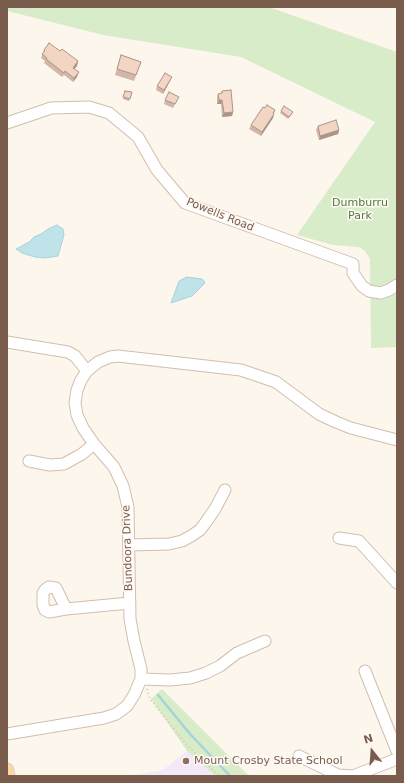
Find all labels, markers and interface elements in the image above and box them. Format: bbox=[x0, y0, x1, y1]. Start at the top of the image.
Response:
street label: Powells Road bbox=[184, 195, 256, 235]
park label: Dumburru Park bbox=[332, 196, 388, 222]
street label: Bundoora Drive bbox=[120, 505, 136, 591]
north arrow bbox=[352, 731, 392, 771]
text: N bbox=[362, 731, 375, 747]
place label: Mount Crosby State School bbox=[194, 754, 343, 768]
marker: Mount Crosby State School bbox=[181, 756, 191, 766]

